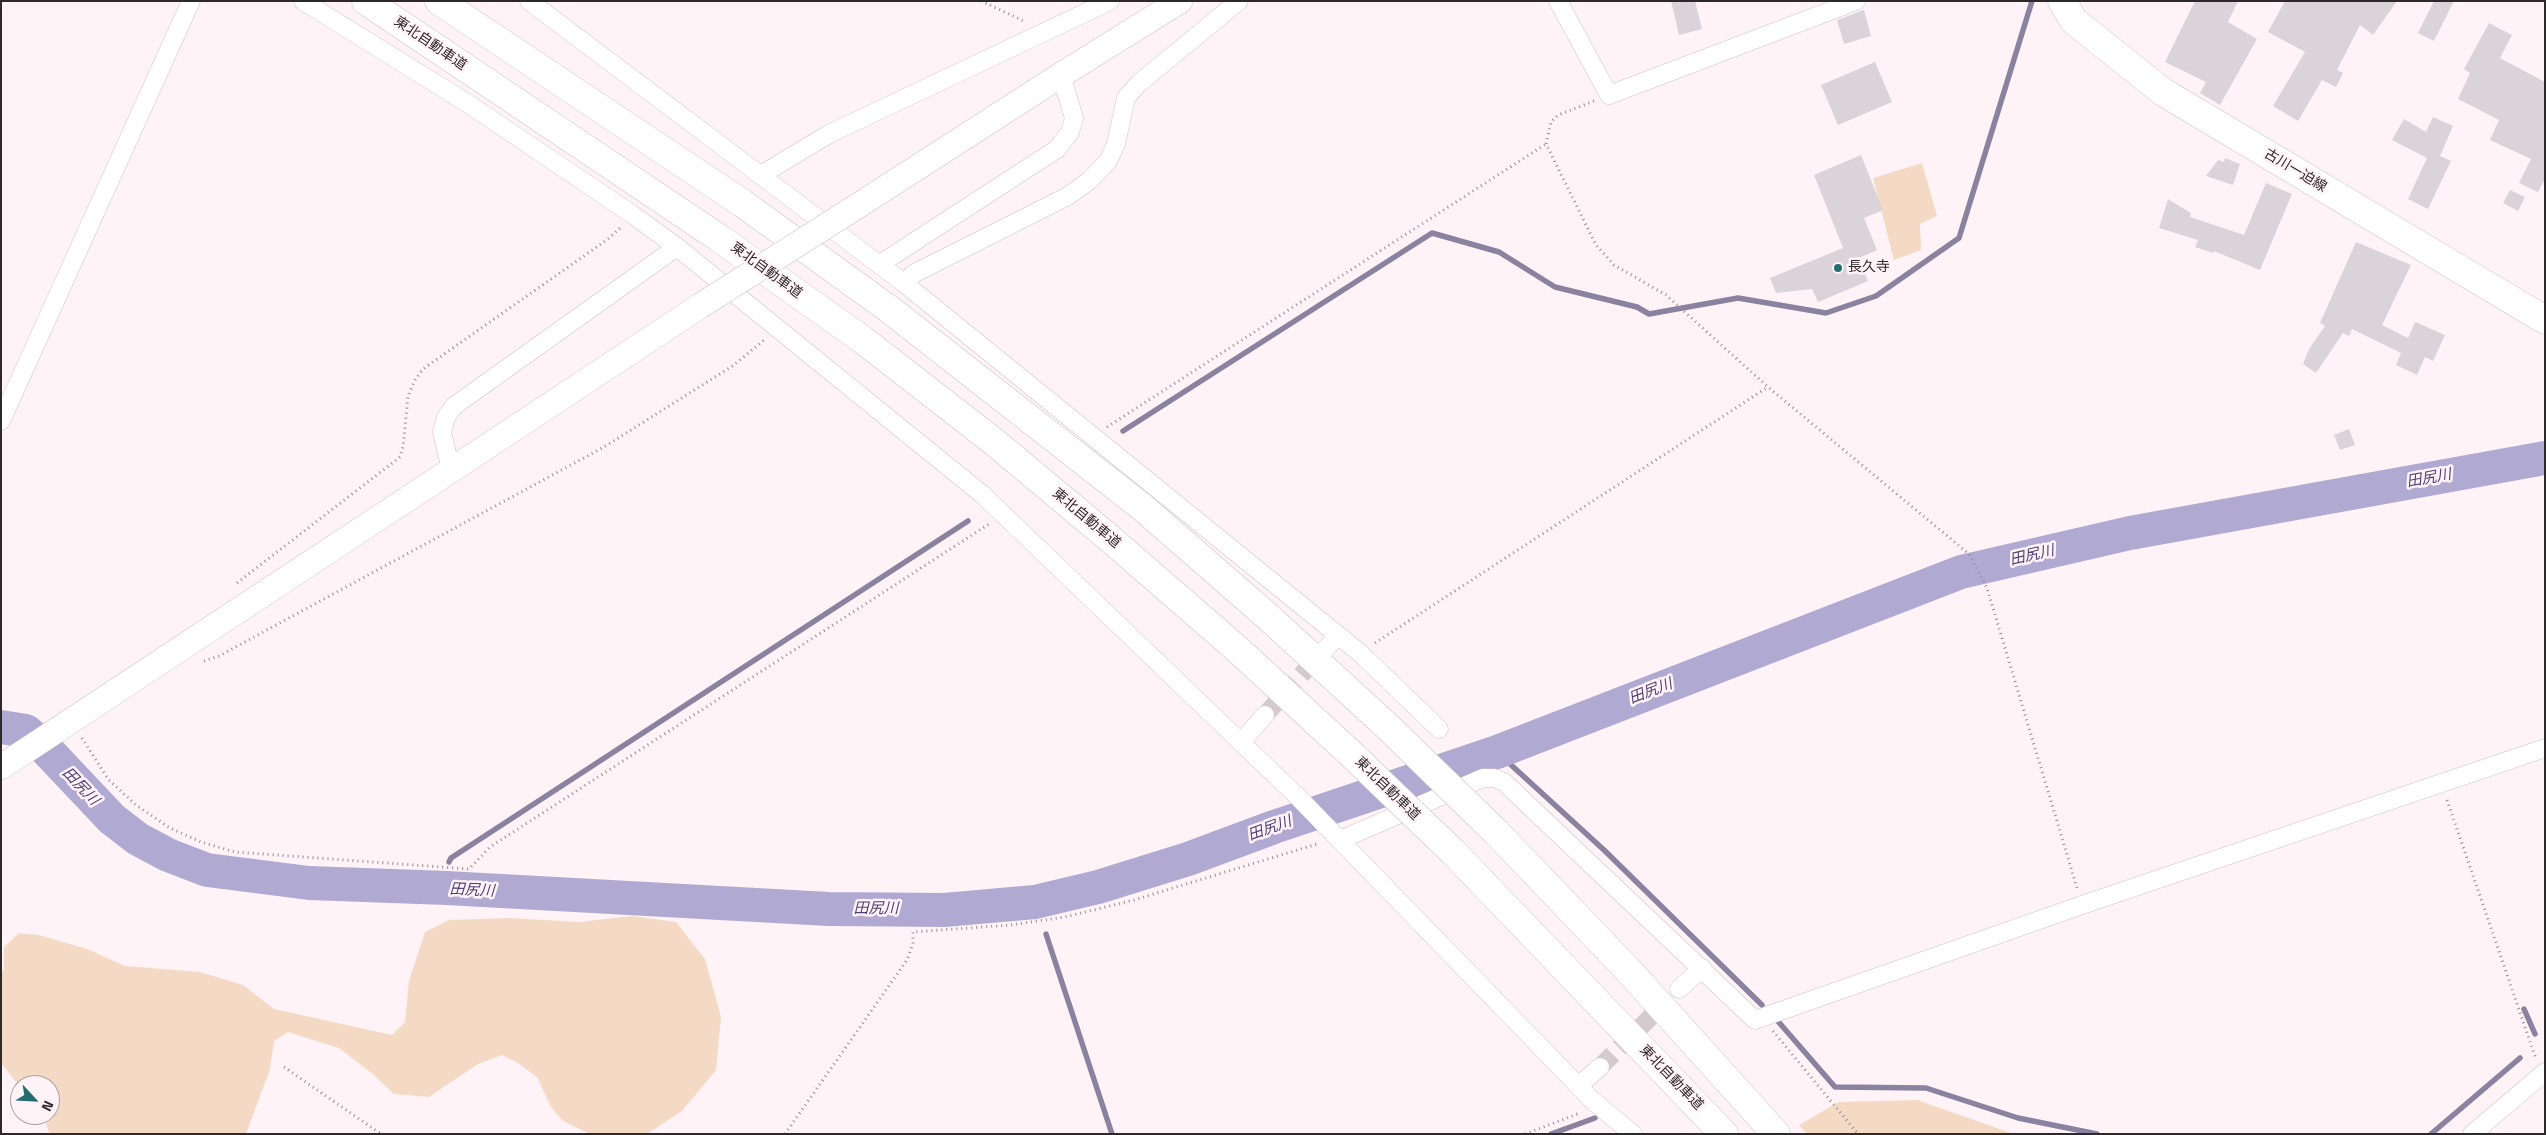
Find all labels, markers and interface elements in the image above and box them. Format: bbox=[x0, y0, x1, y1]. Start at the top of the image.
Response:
street label: 東北自動車道 bbox=[390, 14, 470, 74]
street label: 古川一迫線 bbox=[2261, 146, 2329, 196]
street label: 東北自動車道 bbox=[727, 240, 805, 302]
place label: 長久寺 bbox=[1848, 260, 1890, 276]
marker: 長久寺 bbox=[1832, 262, 1844, 274]
water label: 田尻川 bbox=[2405, 466, 2453, 492]
street label: 東北自動車道 bbox=[1048, 486, 1124, 552]
water label: 田尻川 bbox=[2008, 542, 2056, 570]
water label: 田尻川 bbox=[1627, 676, 1675, 708]
street label: 東北自動車道 bbox=[1351, 754, 1423, 824]
water label: 田尻川 bbox=[58, 765, 102, 809]
water label: 田尻川 bbox=[1246, 813, 1294, 845]
water label: 田尻川 bbox=[449, 881, 495, 901]
water label: 田尻川 bbox=[854, 900, 898, 918]
street label: 東北自動車道 bbox=[1636, 1042, 1706, 1114]
north arrow bbox=[10, 1075, 60, 1125]
text: N bbox=[37, 1097, 60, 1115]

